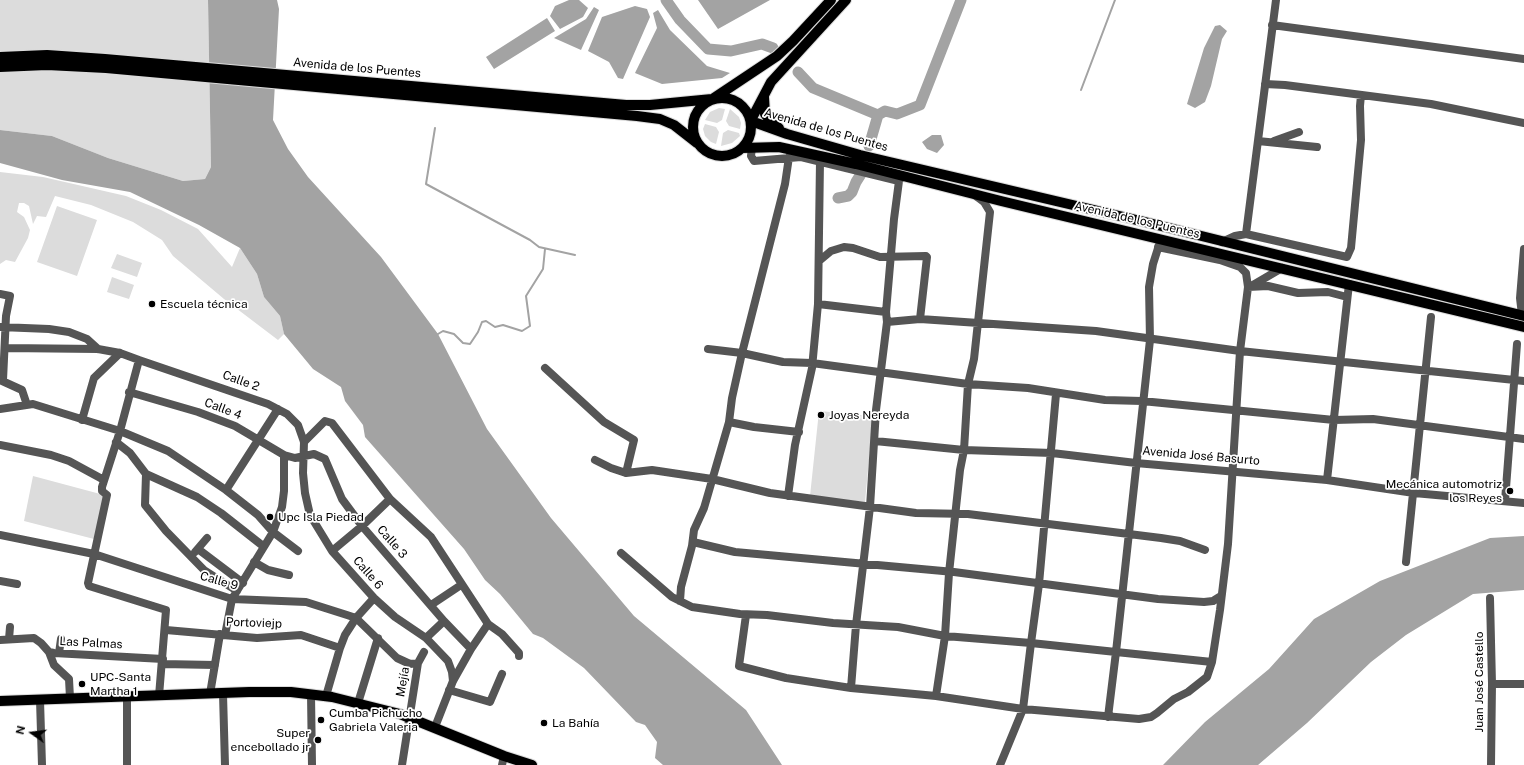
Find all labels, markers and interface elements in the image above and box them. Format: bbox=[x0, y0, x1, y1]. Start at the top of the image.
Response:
street label: Avenida de los Puentes bbox=[292, 55, 422, 81]
street label: Avenida de los Puentes bbox=[762, 105, 890, 155]
street label: Avenida de los Puentes bbox=[1073, 199, 1201, 241]
place label: Escuela técnica bbox=[160, 297, 248, 311]
marker: Escuela técnica bbox=[147, 299, 157, 309]
street label: Calle 2 bbox=[220, 368, 262, 394]
street label: Calle 4 bbox=[202, 395, 244, 423]
place label: Joyas Nereyda bbox=[829, 408, 909, 422]
marker: Joyas Nereyda bbox=[816, 410, 826, 420]
street label: Avenida José Basurto bbox=[1142, 444, 1260, 468]
place label: Mecánica automotriz los Reyes bbox=[1386, 477, 1502, 505]
marker: Mecánica automotriz los Reyes bbox=[1505, 486, 1515, 496]
place label: Upc Isla Piedad bbox=[278, 510, 364, 524]
marker: Upc Isla Piedad bbox=[265, 512, 275, 522]
street label: Calle 3 bbox=[374, 523, 410, 561]
street label: Calle 6 bbox=[350, 554, 386, 592]
street label: Calle 9 bbox=[198, 569, 240, 593]
street label: Portoviejp bbox=[226, 615, 282, 631]
street label: Juan José Castello bbox=[1472, 632, 1486, 732]
street label: Las Palmas bbox=[59, 634, 123, 652]
street label: Mejía bbox=[393, 666, 413, 698]
place label: UPC-Santa Martha 1 bbox=[90, 670, 151, 698]
marker: UPC-Santa Martha 1 bbox=[77, 679, 87, 689]
place label: Cumba Pichucho Gabriela Valeria bbox=[329, 706, 422, 734]
north arrow bbox=[12, 713, 52, 753]
marker: Cumba Pichucho Gabriela Valeria bbox=[316, 715, 326, 725]
place label: La Bahía bbox=[552, 716, 599, 730]
marker: La Bahía bbox=[539, 718, 549, 728]
text: N bbox=[13, 724, 27, 736]
place label: Super encebollado jr bbox=[231, 726, 310, 754]
marker: Super encebollado jr bbox=[313, 735, 323, 745]

